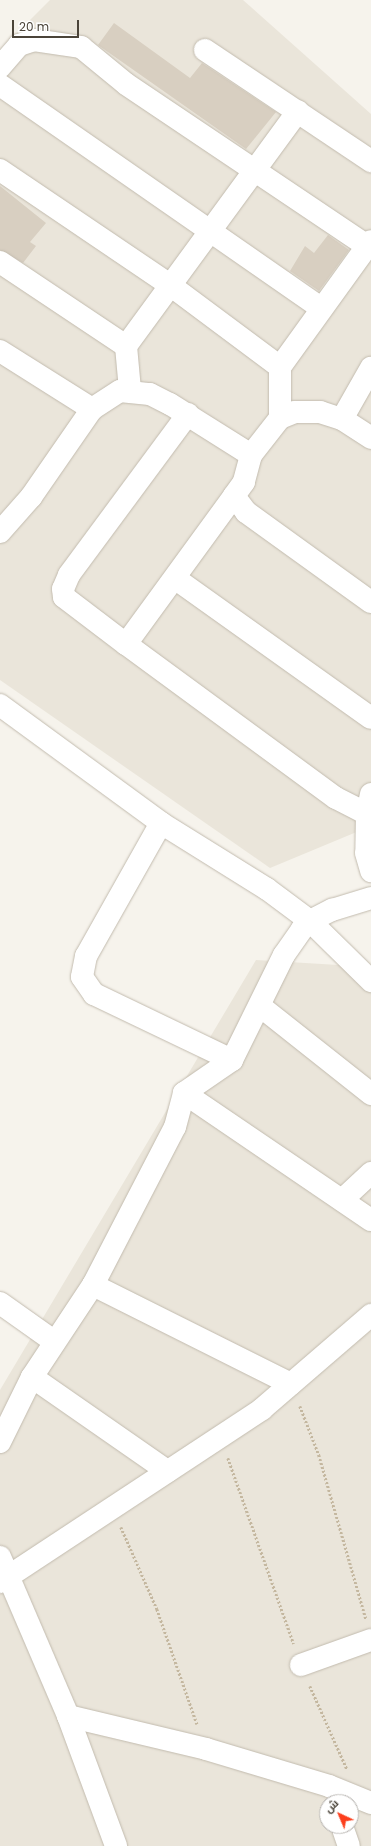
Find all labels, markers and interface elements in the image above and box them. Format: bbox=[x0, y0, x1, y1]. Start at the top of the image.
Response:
scale bar bbox=[14, 12, 81, 38]
text: 20 m bbox=[19, 18, 49, 35]
north arrow bbox=[319, 1794, 359, 1834]
text: ش bbox=[321, 1795, 342, 1817]

